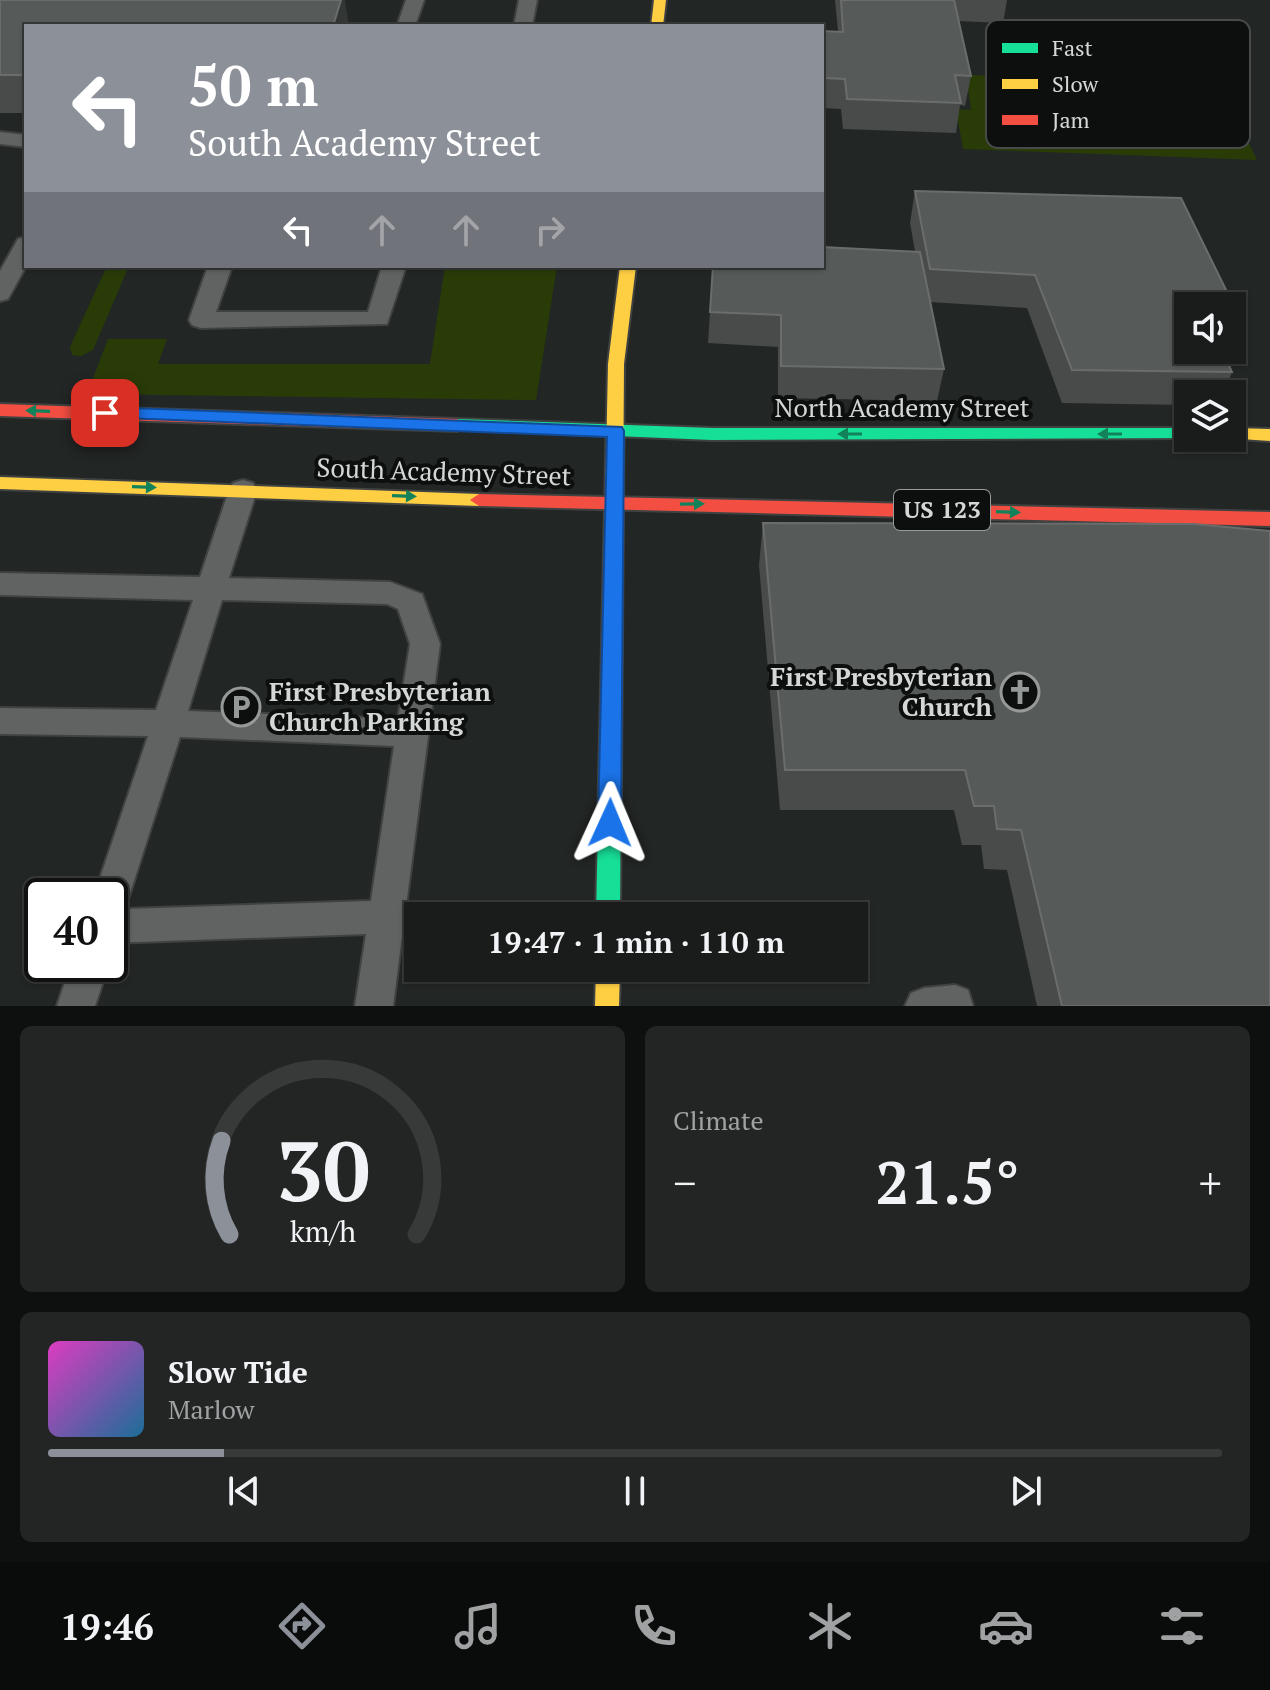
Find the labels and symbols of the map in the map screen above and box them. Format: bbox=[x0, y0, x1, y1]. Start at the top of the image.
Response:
legend bbox=[986, 20, 1250, 148]
text: Fast bbox=[1052, 33, 1093, 62]
text: Slow bbox=[1052, 69, 1099, 98]
text: Jam bbox=[1052, 105, 1090, 134]
pin bbox=[71, 379, 139, 447]
street label: North Academy Street bbox=[775, 390, 1030, 424]
one-way arrow bbox=[25, 404, 50, 417]
one-way arrow bbox=[837, 428, 862, 440]
one-way arrow bbox=[1097, 428, 1122, 440]
street label: South Academy Street bbox=[316, 450, 572, 492]
one-way arrow bbox=[132, 480, 157, 493]
one-way arrow bbox=[392, 489, 417, 502]
road number: US 123 bbox=[894, 490, 990, 530]
one-way arrow bbox=[680, 498, 705, 510]
one-way arrow bbox=[996, 506, 1021, 518]
place label: First Presbyterian Church bbox=[770, 659, 992, 723]
church icon: First Presbyterian Church bbox=[999, 671, 1041, 713]
place label: First Presbyterian Church Parking bbox=[269, 674, 491, 738]
parking icon: First Presbyterian Church Parking bbox=[220, 686, 262, 728]
position arrow bbox=[568, 781, 652, 865]
speed limit sign: 40 bbox=[24, 878, 128, 982]

